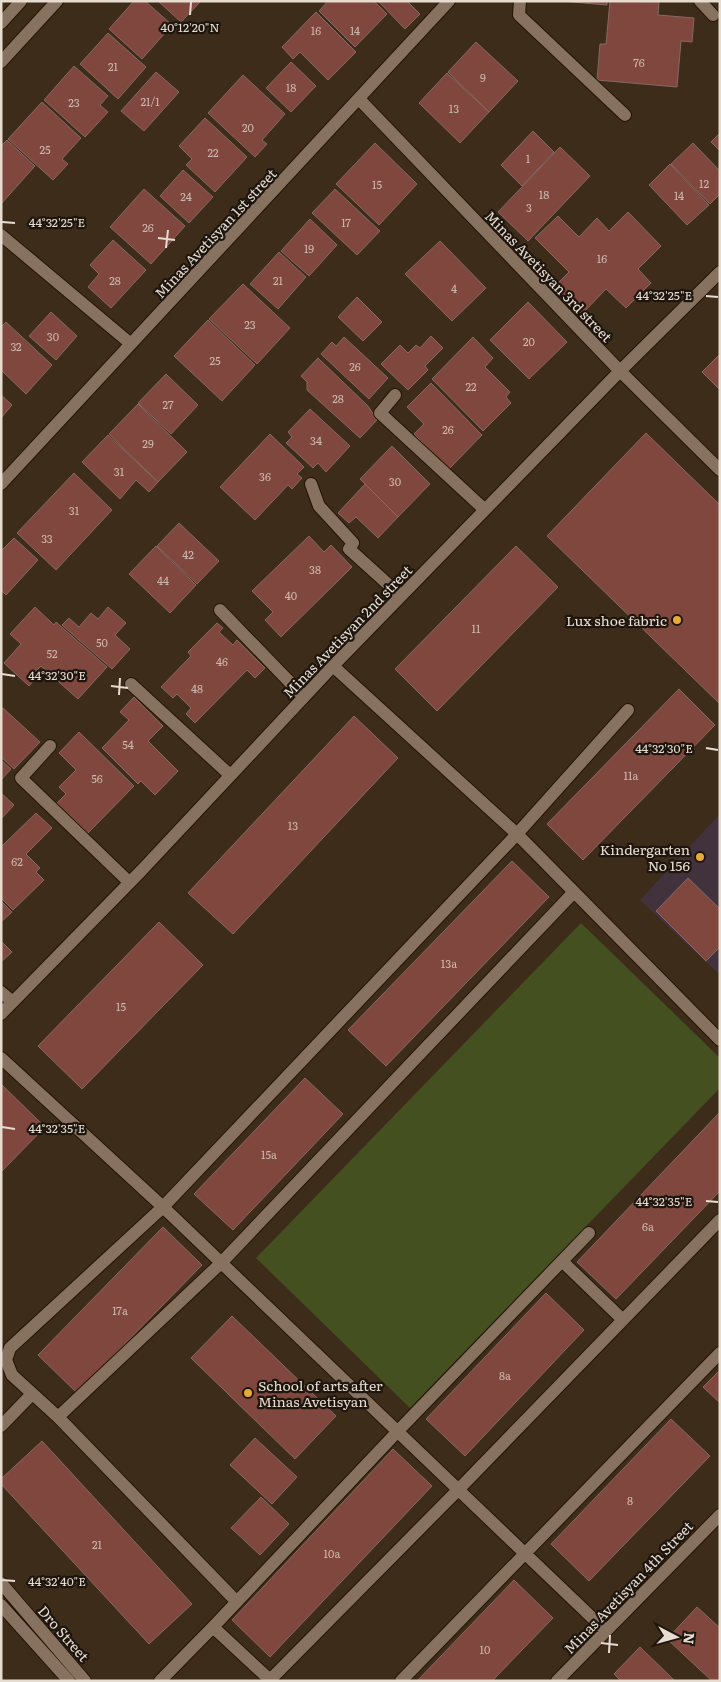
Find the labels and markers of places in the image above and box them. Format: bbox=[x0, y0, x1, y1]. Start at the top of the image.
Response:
place label: Lux shoe fabric bbox=[566, 610, 667, 630]
marker: Lux shoe fabric bbox=[671, 614, 683, 626]
place label: Kindergarten No 156 bbox=[600, 839, 690, 875]
marker: Kindergarten No 156 bbox=[694, 851, 706, 863]
place label: School of arts after Minas Avetisyan bbox=[258, 1375, 383, 1411]
marker: School of arts after Minas Avetisyan bbox=[242, 1387, 254, 1399]

